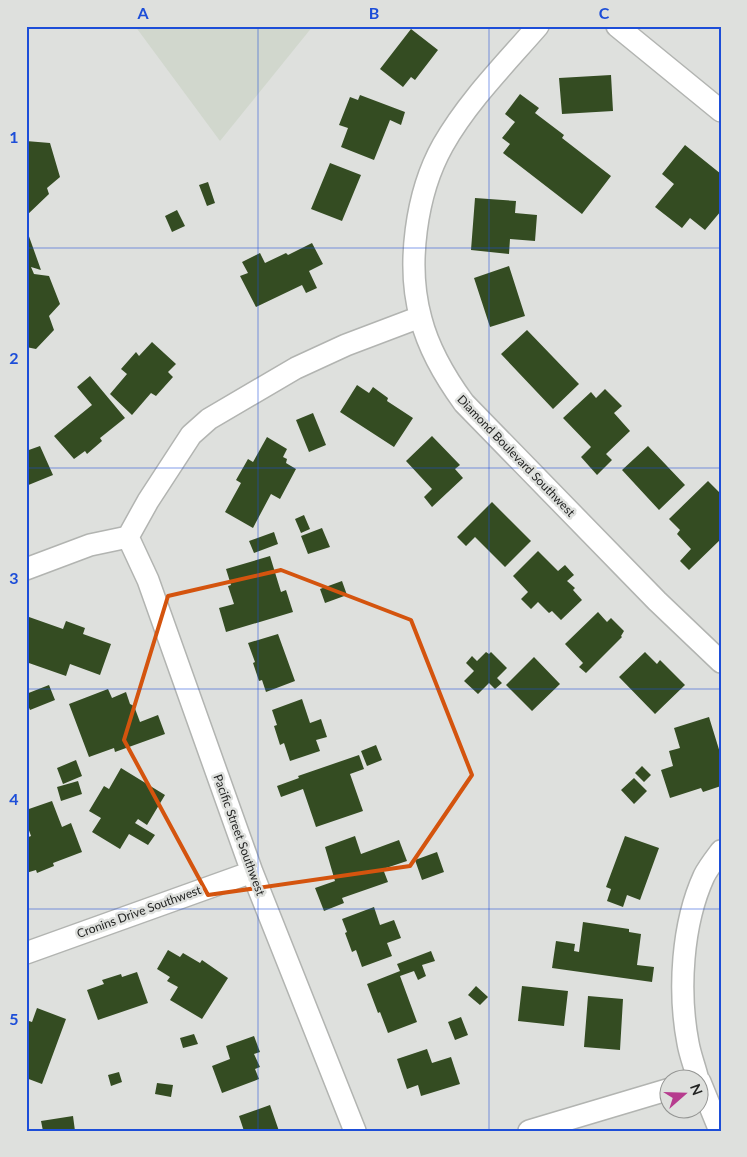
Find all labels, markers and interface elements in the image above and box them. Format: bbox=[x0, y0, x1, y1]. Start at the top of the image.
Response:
text: A bbox=[136, 3, 149, 22]
text: B bbox=[369, 3, 379, 22]
text: C bbox=[599, 3, 610, 22]
text: 1 bbox=[9, 127, 19, 146]
text: 2 bbox=[9, 348, 19, 367]
street label: Diamond Boulevard Southwest bbox=[454, 392, 579, 520]
text: 3 bbox=[9, 568, 19, 587]
street label: Pacific Street Southwest bbox=[211, 772, 269, 898]
text: 4 bbox=[9, 789, 19, 808]
street label: Cronins Drive Southwest bbox=[75, 882, 204, 941]
text: 5 bbox=[9, 1009, 19, 1028]
north arrow bbox=[660, 1070, 710, 1120]
text: N bbox=[687, 1081, 707, 1097]

